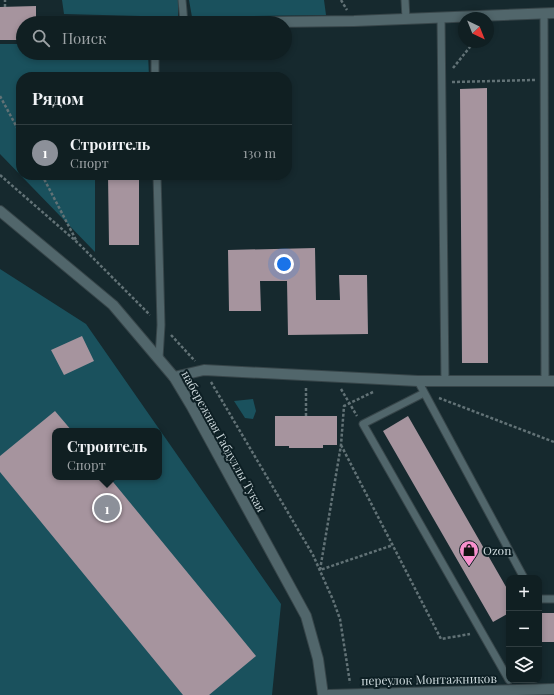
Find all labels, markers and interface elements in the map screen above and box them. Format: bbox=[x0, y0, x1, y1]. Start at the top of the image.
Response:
north arrow bbox=[458, 12, 494, 48]
search box bbox=[16, 16, 292, 60]
icon: search bbox=[30, 27, 52, 49]
text: Поиск bbox=[62, 28, 107, 48]
text: Рядом bbox=[32, 87, 84, 109]
text: Строитель bbox=[70, 134, 150, 154]
text: 1 bbox=[43, 144, 47, 161]
text: 130 m bbox=[243, 144, 276, 161]
text: Спорт bbox=[70, 154, 109, 171]
your location bbox=[274, 254, 294, 274]
street label: набережная Габдуллы Тукая bbox=[178, 367, 270, 515]
popup bbox=[52, 428, 162, 480]
text: Строитель bbox=[67, 436, 147, 456]
text: Спорт bbox=[67, 456, 106, 473]
pin: 1 bbox=[94, 493, 120, 523]
shop icon: Ozon bbox=[458, 539, 480, 567]
place label: Ozon bbox=[483, 542, 511, 558]
map controls bbox=[506, 575, 542, 683]
button: + bbox=[506, 575, 542, 611]
button: − bbox=[506, 611, 542, 647]
button: layers bbox=[506, 647, 542, 683]
street label: переулок Монтажников bbox=[361, 670, 497, 688]

